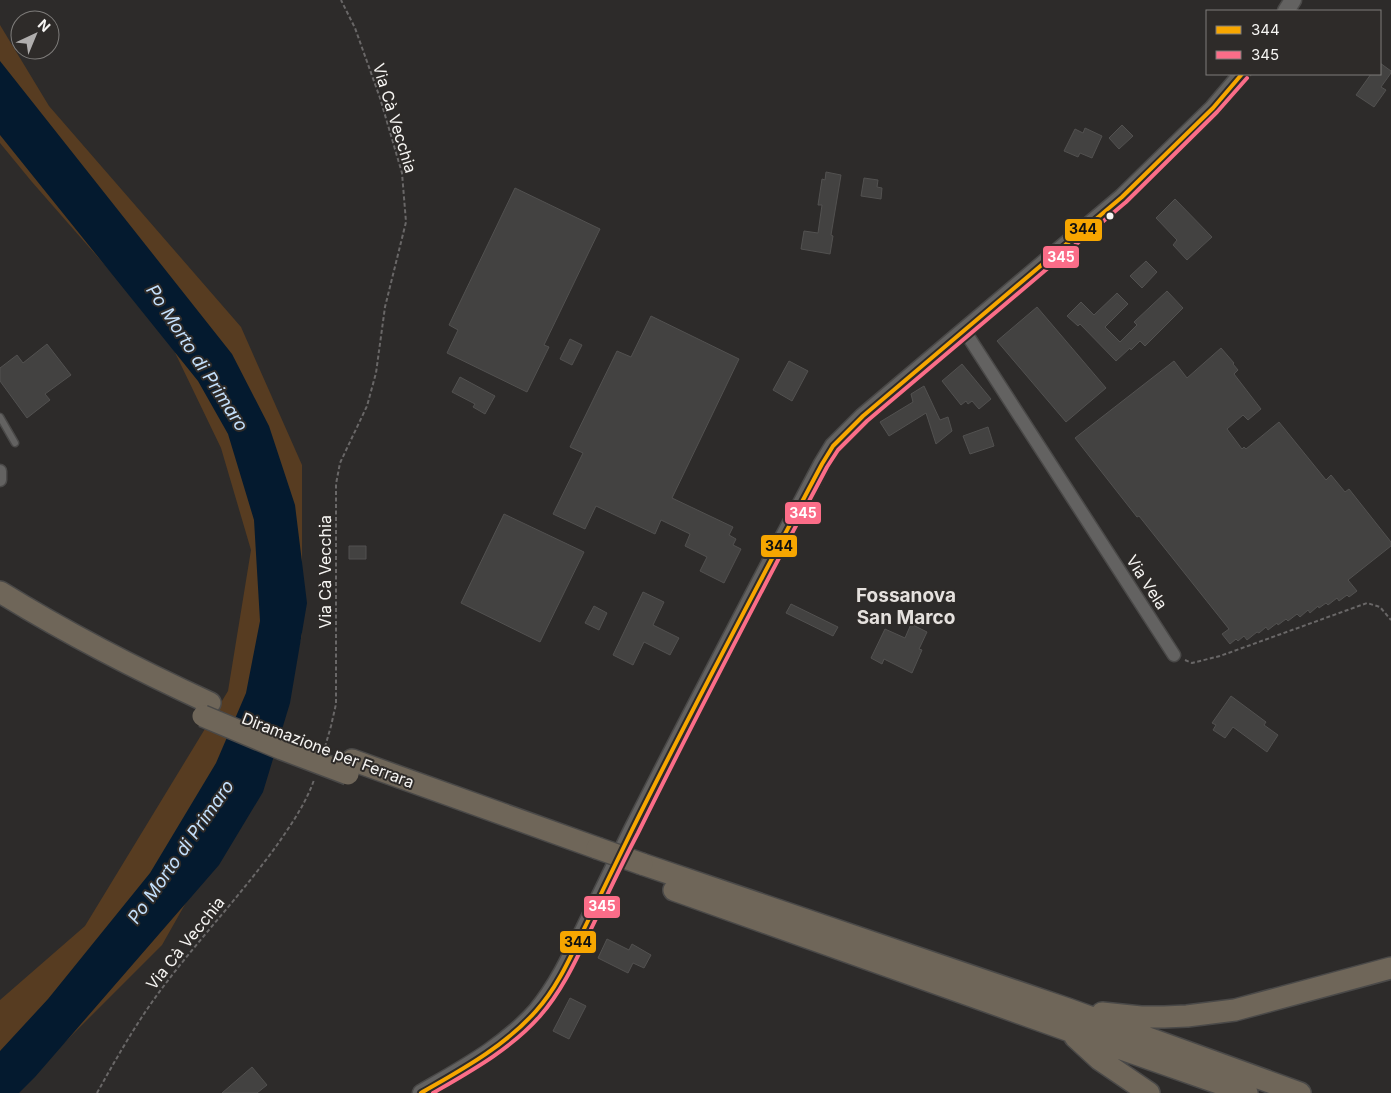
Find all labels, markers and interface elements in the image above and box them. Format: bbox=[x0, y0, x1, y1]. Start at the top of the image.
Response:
north arrow bbox=[10, 10, 60, 60]
legend bbox=[1206, 10, 1381, 75]
text: N bbox=[35, 15, 54, 35]
text: 344 bbox=[1251, 20, 1280, 39]
text: 345 bbox=[1251, 45, 1279, 64]
street label: Via Cà Vecchia bbox=[369, 61, 421, 175]
unlabelled marker bbox=[1105, 211, 1115, 221]
line badge: 344 bbox=[1064, 218, 1103, 242]
text: 344 bbox=[1069, 220, 1097, 237]
line badge: 345 bbox=[1042, 245, 1080, 269]
text: 345 bbox=[1047, 248, 1075, 265]
water label: Po Morto di Primaro bbox=[142, 281, 253, 435]
line badge: 345 bbox=[784, 501, 822, 525]
text: 345 bbox=[789, 504, 817, 521]
street label: Via Cà Vecchia bbox=[315, 515, 335, 629]
line badge: 344 bbox=[760, 534, 798, 558]
text: 344 bbox=[765, 537, 793, 554]
street label: Via Vela bbox=[1122, 551, 1172, 613]
district label: Fossanova San Marco bbox=[856, 584, 956, 629]
street label: Diramazione per Ferrara bbox=[239, 708, 417, 792]
water label: Po Morto di Primaro bbox=[123, 776, 238, 928]
street label: Via Cà Vecchia bbox=[141, 893, 229, 993]
line badge: 345 bbox=[583, 895, 621, 919]
text: 345 bbox=[588, 897, 616, 914]
line badge: 344 bbox=[559, 930, 597, 954]
text: 344 bbox=[564, 933, 592, 950]

